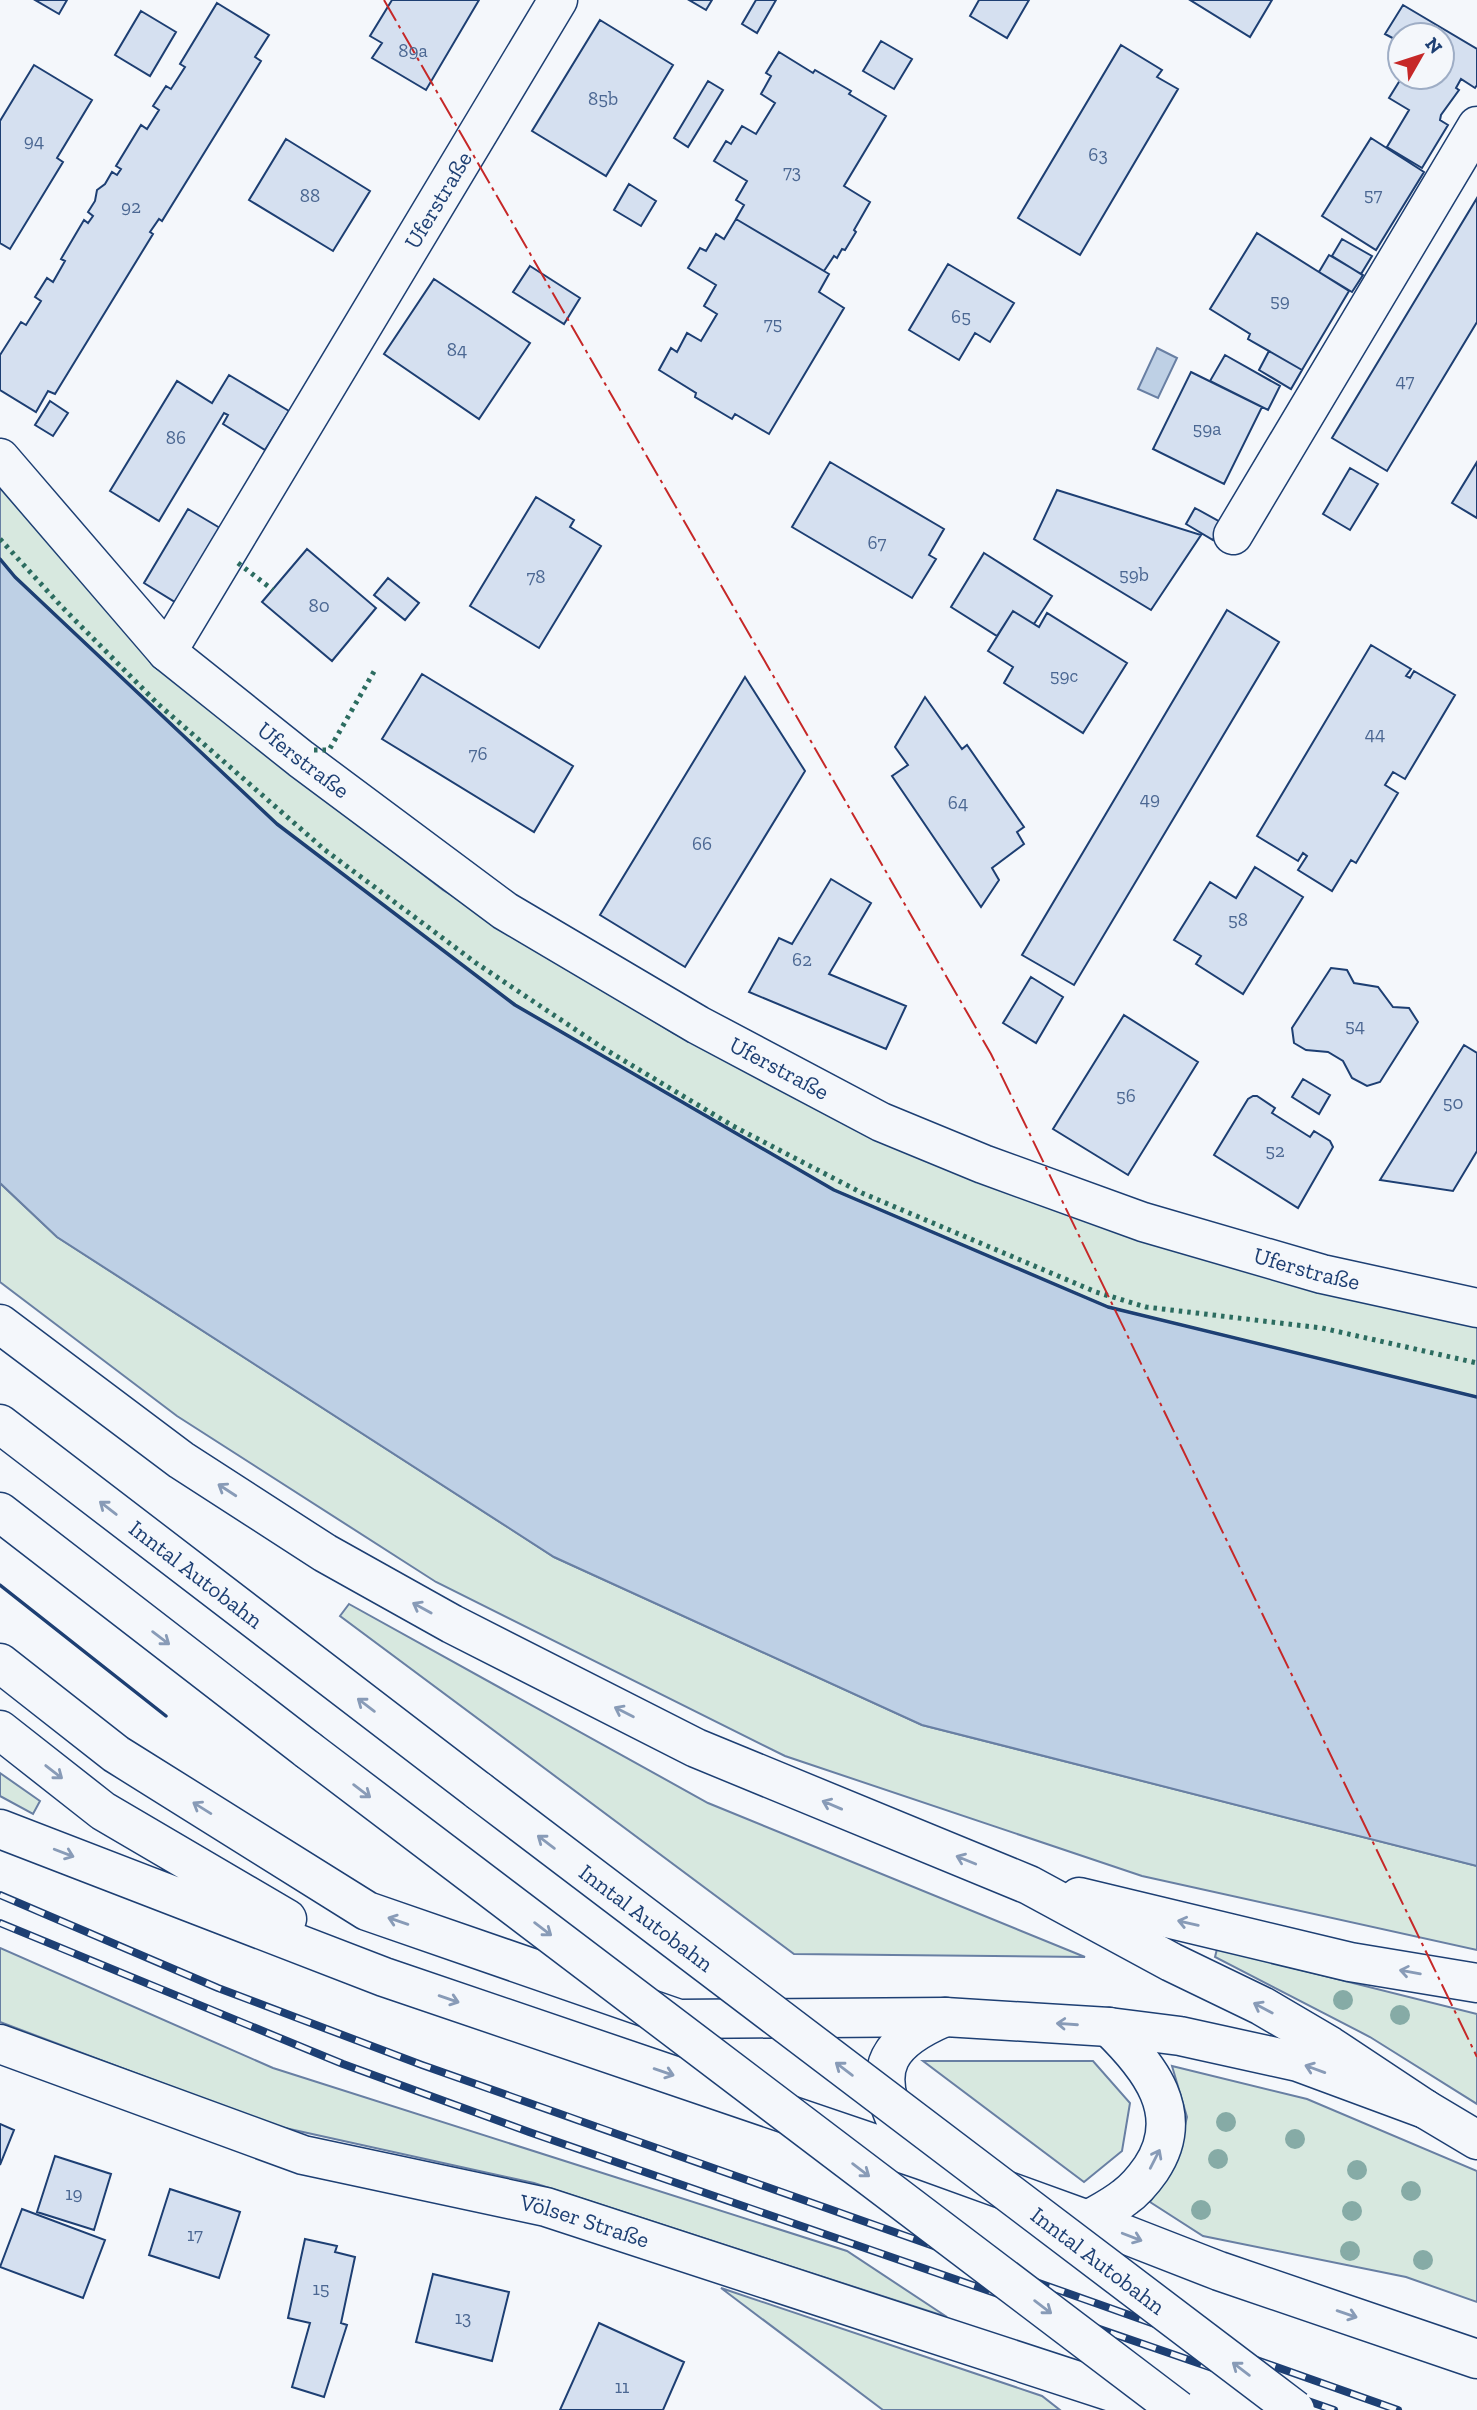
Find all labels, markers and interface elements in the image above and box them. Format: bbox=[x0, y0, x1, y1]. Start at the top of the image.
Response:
north arrow bbox=[1386, 21, 1456, 91]
text: N bbox=[1420, 33, 1447, 58]
house number: 89a bbox=[398, 39, 428, 62]
house number: 85b bbox=[588, 87, 618, 110]
house number: 94 bbox=[24, 129, 44, 152]
house number: 63 bbox=[1088, 143, 1108, 166]
street label: Uferstraße bbox=[398, 146, 478, 254]
house number: 73 bbox=[783, 160, 801, 183]
house number: 57 bbox=[1364, 183, 1382, 206]
house number: 88 bbox=[300, 184, 320, 207]
house number: 92 bbox=[121, 195, 141, 218]
house number: 59 bbox=[1270, 289, 1290, 312]
house number: 65 bbox=[951, 305, 971, 328]
house number: 75 bbox=[764, 312, 782, 335]
house number: 84 bbox=[447, 338, 467, 361]
house number: 47 bbox=[1396, 369, 1414, 392]
house number: 59a bbox=[1193, 417, 1222, 440]
house number: 86 bbox=[166, 426, 186, 449]
house number: 67 bbox=[867, 531, 887, 554]
house number: 59b bbox=[1119, 563, 1149, 586]
house number: 78 bbox=[526, 565, 546, 588]
house number: 80 bbox=[308, 594, 330, 617]
house number: 59c bbox=[1050, 664, 1079, 687]
street label: Uferstraße bbox=[252, 716, 355, 804]
house number: 44 bbox=[1365, 722, 1385, 745]
house number: 76 bbox=[468, 742, 488, 765]
house number: 49 bbox=[1140, 787, 1160, 810]
house number: 64 bbox=[948, 791, 968, 814]
house number: 66 bbox=[692, 832, 712, 855]
house number: 58 bbox=[1228, 908, 1248, 931]
house number: 62 bbox=[792, 948, 812, 971]
house number: 54 bbox=[1345, 1014, 1365, 1037]
street label: Uferstraße bbox=[725, 1030, 834, 1106]
house number: 56 bbox=[1116, 1084, 1136, 1107]
house number: 50 bbox=[1443, 1091, 1463, 1114]
house number: 52 bbox=[1265, 1139, 1285, 1162]
street label: Uferstraße bbox=[1250, 1241, 1363, 1296]
one-way arrow bbox=[218, 1482, 238, 1496]
one-way arrow bbox=[99, 1500, 118, 1515]
street label: Inntal Autobahn bbox=[124, 1514, 269, 1634]
one-way arrow bbox=[412, 1601, 433, 1614]
one-way arrow bbox=[151, 1630, 169, 1645]
one-way arrow bbox=[358, 1698, 376, 1713]
one-way arrow bbox=[614, 1704, 635, 1718]
one-way arrow bbox=[44, 1764, 62, 1780]
one-way arrow bbox=[352, 1784, 371, 1799]
one-way arrow bbox=[821, 1797, 843, 1810]
one-way arrow bbox=[193, 1800, 212, 1815]
one-way arrow bbox=[537, 1835, 556, 1850]
one-way arrow bbox=[52, 1848, 74, 1861]
one-way arrow bbox=[956, 1852, 977, 1865]
street label: Inntal Autobahn bbox=[574, 1858, 719, 1978]
one-way arrow bbox=[387, 1914, 409, 1927]
one-way arrow bbox=[1177, 1915, 1200, 1929]
one-way arrow bbox=[534, 1921, 552, 1936]
one-way arrow bbox=[1399, 1965, 1422, 1978]
one-way arrow bbox=[437, 1994, 459, 2006]
one-way arrow bbox=[1254, 2000, 1274, 2014]
one-way arrow bbox=[1056, 2018, 1079, 2031]
one-way arrow bbox=[836, 2061, 854, 2076]
one-way arrow bbox=[1304, 2061, 1326, 2074]
one-way arrow bbox=[652, 2067, 674, 2079]
one-way arrow bbox=[1149, 2150, 1163, 2170]
one-way arrow bbox=[852, 2162, 870, 2177]
house number: 19 bbox=[65, 2182, 83, 2205]
street label: Völser Straße bbox=[516, 2188, 653, 2254]
street label: Inntal Autobahn bbox=[1025, 2201, 1171, 2321]
house number: 17 bbox=[187, 2223, 203, 2246]
one-way arrow bbox=[1121, 2232, 1143, 2245]
house number: 15 bbox=[312, 2277, 330, 2300]
one-way arrow bbox=[1033, 2300, 1052, 2315]
house number: 13 bbox=[455, 2306, 471, 2329]
one-way arrow bbox=[1335, 2309, 1357, 2321]
one-way arrow bbox=[1231, 2362, 1250, 2377]
house number: 11 bbox=[615, 2375, 629, 2398]

